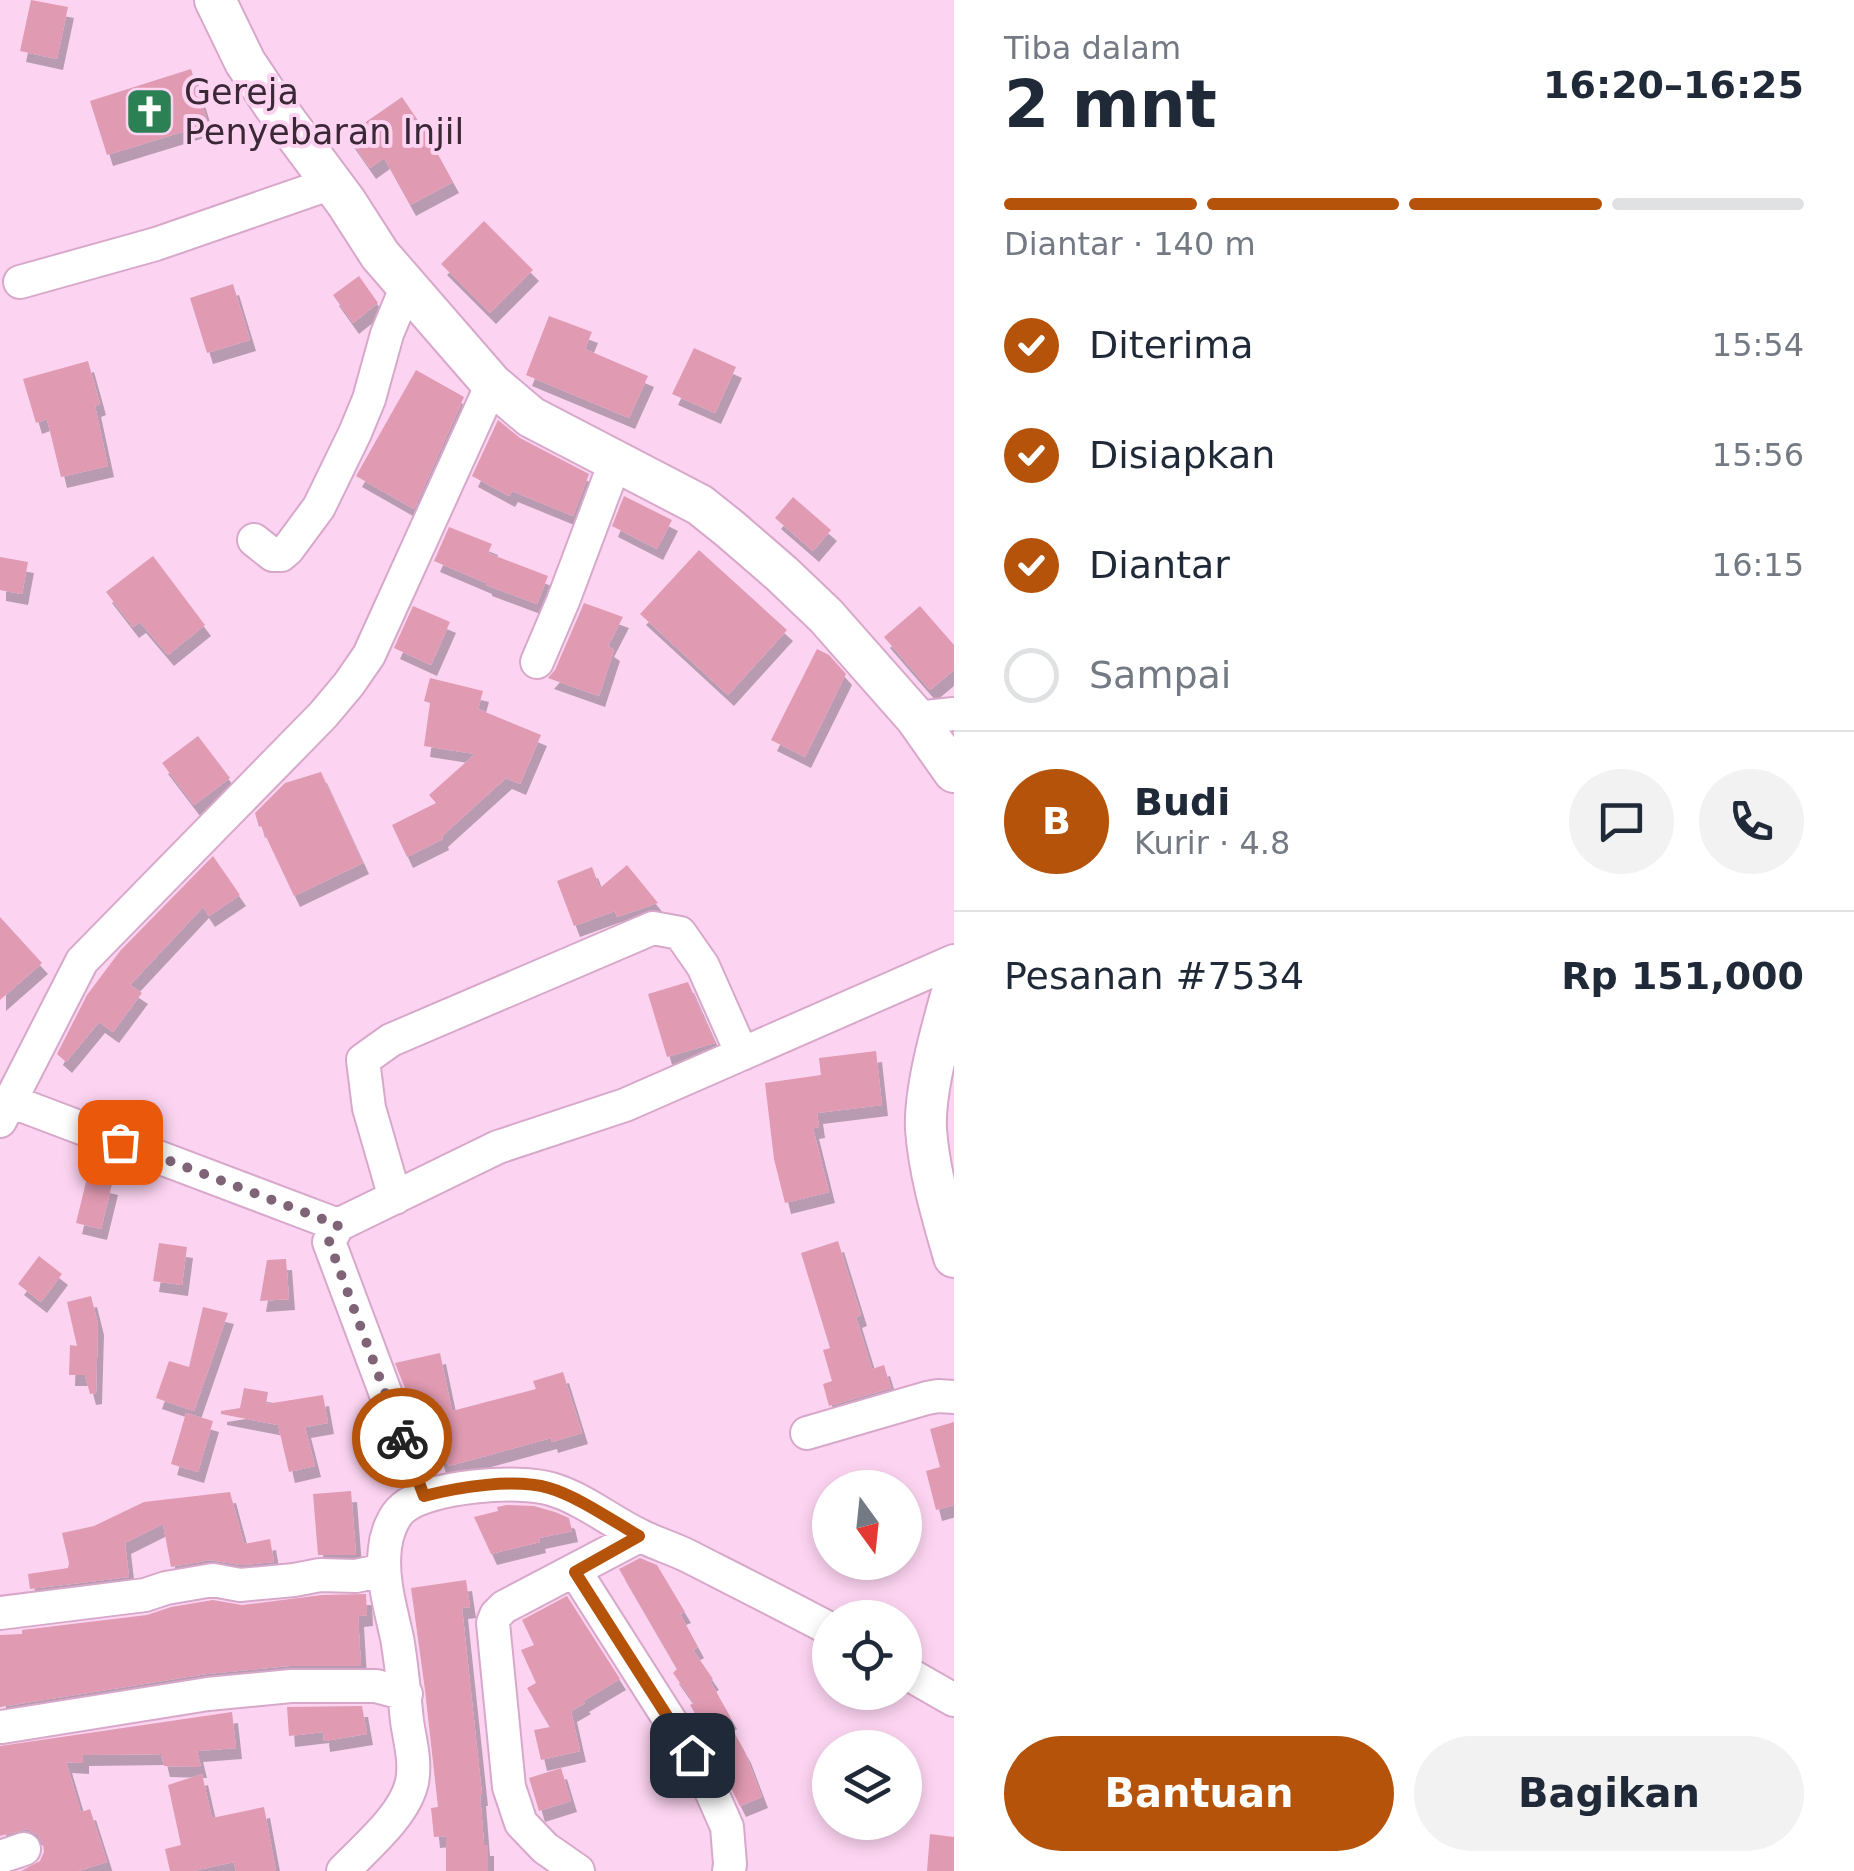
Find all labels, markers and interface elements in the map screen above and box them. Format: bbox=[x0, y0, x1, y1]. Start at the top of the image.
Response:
text: Tiba dalam bbox=[1004, 29, 1181, 67]
text: 16:20–16:25 bbox=[1543, 63, 1804, 107]
text: 2 mnt bbox=[1004, 67, 1217, 142]
place label: Gereja Penyebaran Injil bbox=[184, 72, 464, 152]
church icon: Gereja Penyebaran Injil bbox=[123, 86, 175, 138]
text: Diantar · 140 m bbox=[1004, 225, 1256, 263]
icon: check bbox=[1004, 318, 1059, 373]
text: Diterima bbox=[1089, 323, 1254, 367]
text: 15:54 bbox=[1712, 326, 1804, 364]
icon: check bbox=[1004, 428, 1059, 483]
text: Disiapkan bbox=[1089, 433, 1275, 477]
text: 15:56 bbox=[1712, 436, 1804, 474]
icon: check bbox=[1004, 538, 1059, 593]
text: Diantar bbox=[1089, 543, 1230, 587]
text: 16:15 bbox=[1712, 546, 1804, 584]
text: Sampai bbox=[1089, 653, 1231, 697]
button: chat bbox=[1569, 769, 1674, 874]
button: phone bbox=[1699, 769, 1804, 874]
text: Budi bbox=[1134, 780, 1230, 824]
text: B bbox=[1042, 799, 1071, 843]
text: Kurir · 4.8 bbox=[1134, 824, 1290, 862]
text: Pesanan #7534 bbox=[1004, 954, 1304, 998]
text: Rp 151,000 bbox=[1561, 954, 1804, 998]
pin bbox=[78, 1100, 163, 1185]
icon: bag bbox=[93, 1115, 148, 1170]
courier bbox=[352, 1388, 452, 1488]
icon: bike bbox=[375, 1411, 430, 1466]
north arrow bbox=[812, 1470, 922, 1580]
map controls bbox=[812, 1470, 922, 1840]
button: locate bbox=[812, 1600, 922, 1710]
pin bbox=[650, 1713, 735, 1798]
icon: home bbox=[665, 1728, 720, 1783]
button: layers bbox=[812, 1730, 922, 1840]
button: Bantuan bbox=[1004, 1736, 1394, 1851]
button: Bagikan bbox=[1414, 1736, 1804, 1851]

